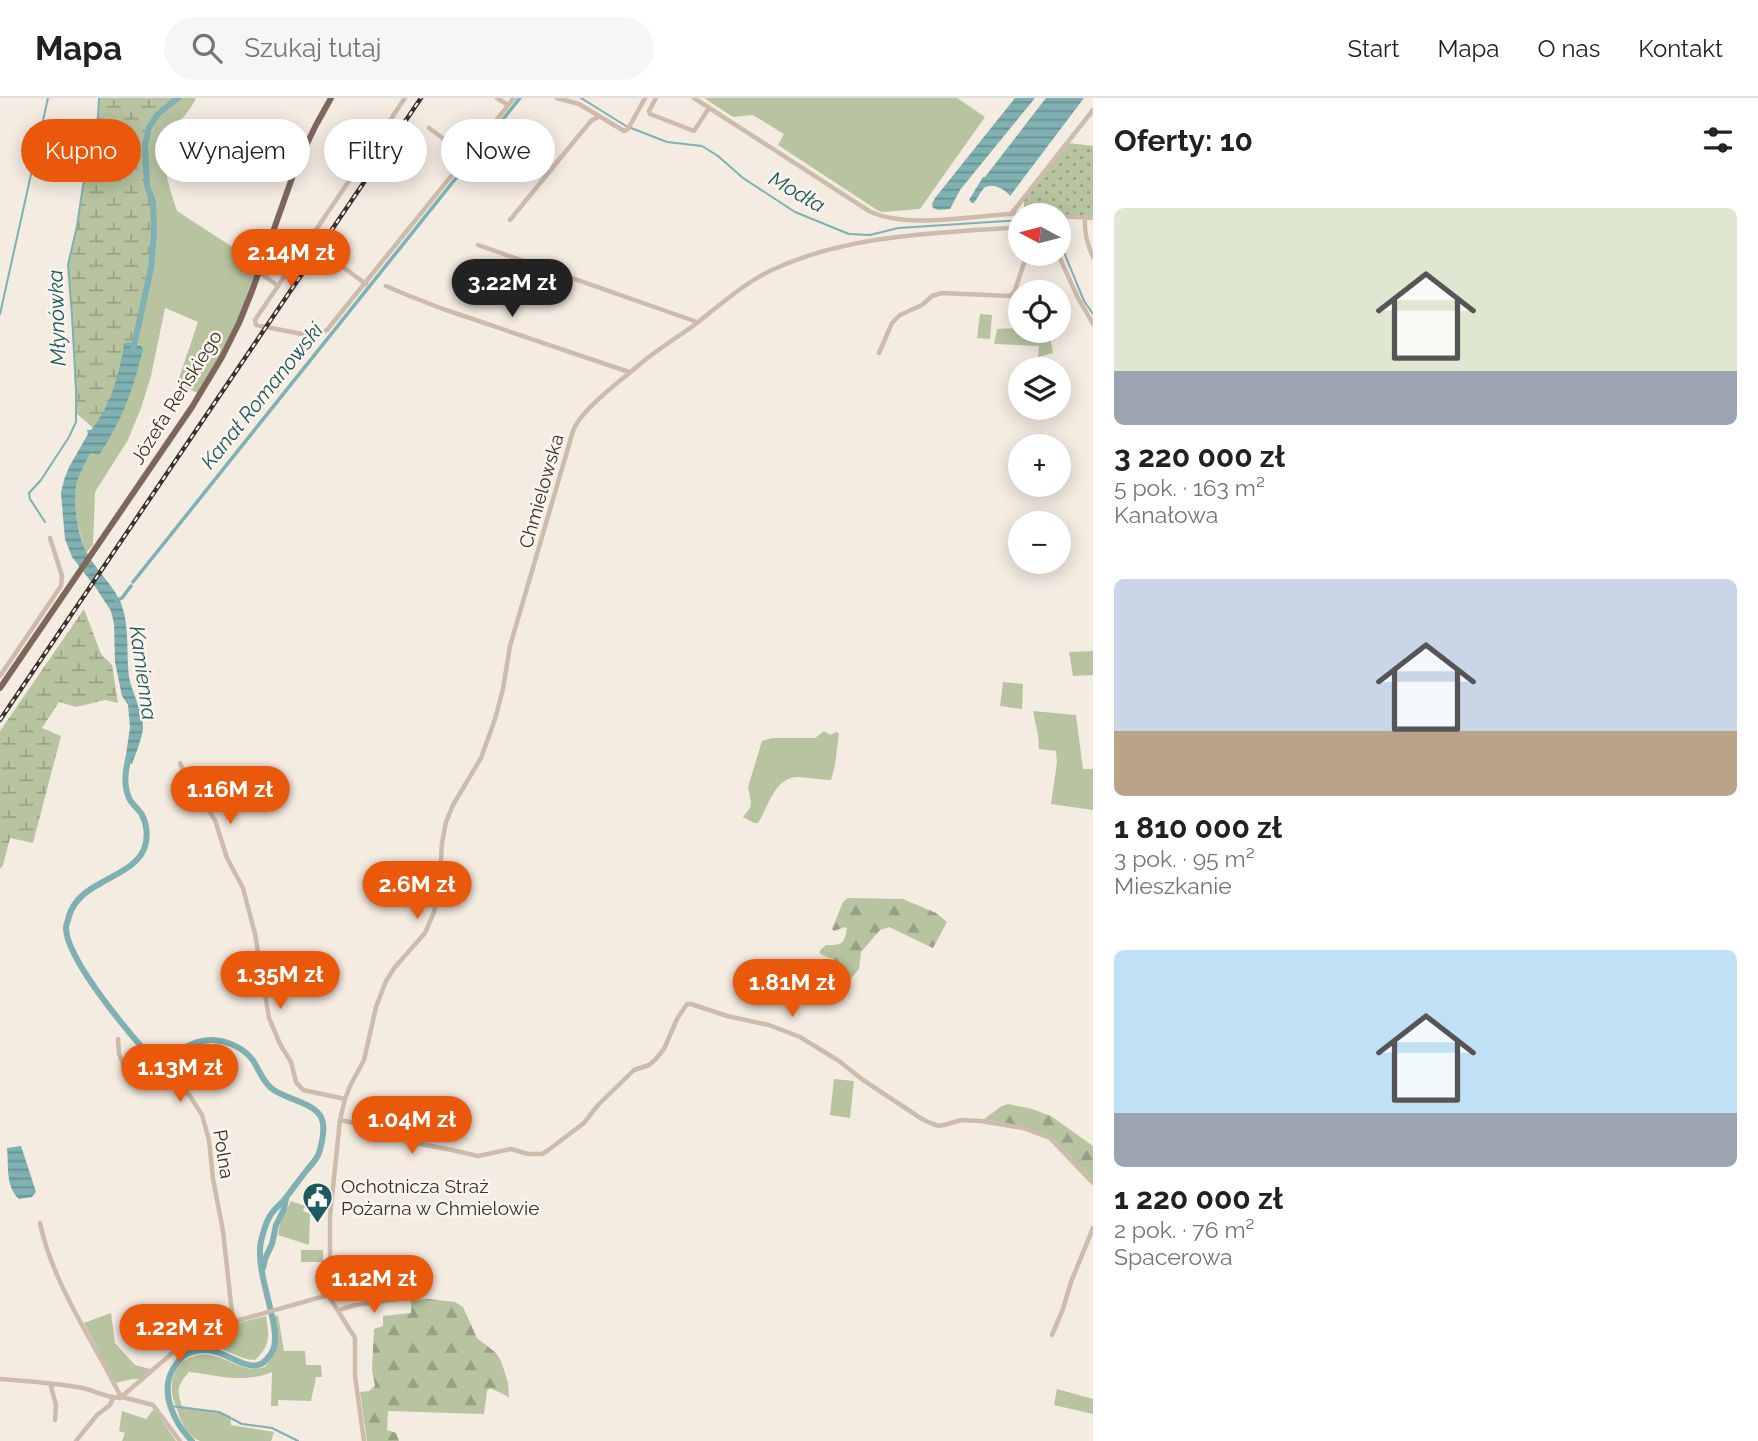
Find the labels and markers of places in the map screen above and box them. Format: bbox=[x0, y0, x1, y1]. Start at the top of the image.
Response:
pin: 2.14M zł bbox=[219, 230, 363, 289]
pin: 3.22M zł bbox=[440, 260, 584, 319]
pin: 1.16M zł bbox=[158, 766, 302, 826]
pin: 2.6M zł bbox=[352, 862, 482, 921]
pin: 1.35M zł bbox=[208, 951, 352, 1011]
pin: 1.81M zł bbox=[720, 960, 864, 1019]
pin: 1.13M zł bbox=[108, 1044, 252, 1104]
pin: 1.04M zł bbox=[340, 1096, 484, 1156]
place label: Ochotnicza Straż Pożarna w Chmielowie bbox=[341, 1175, 539, 1219]
public building icon: Ochotnicza Straż Pożarna w Chmielowie bbox=[301, 1180, 335, 1224]
pin: 1.12M zł bbox=[302, 1256, 446, 1315]
pin: 1.22M zł bbox=[107, 1304, 251, 1364]

